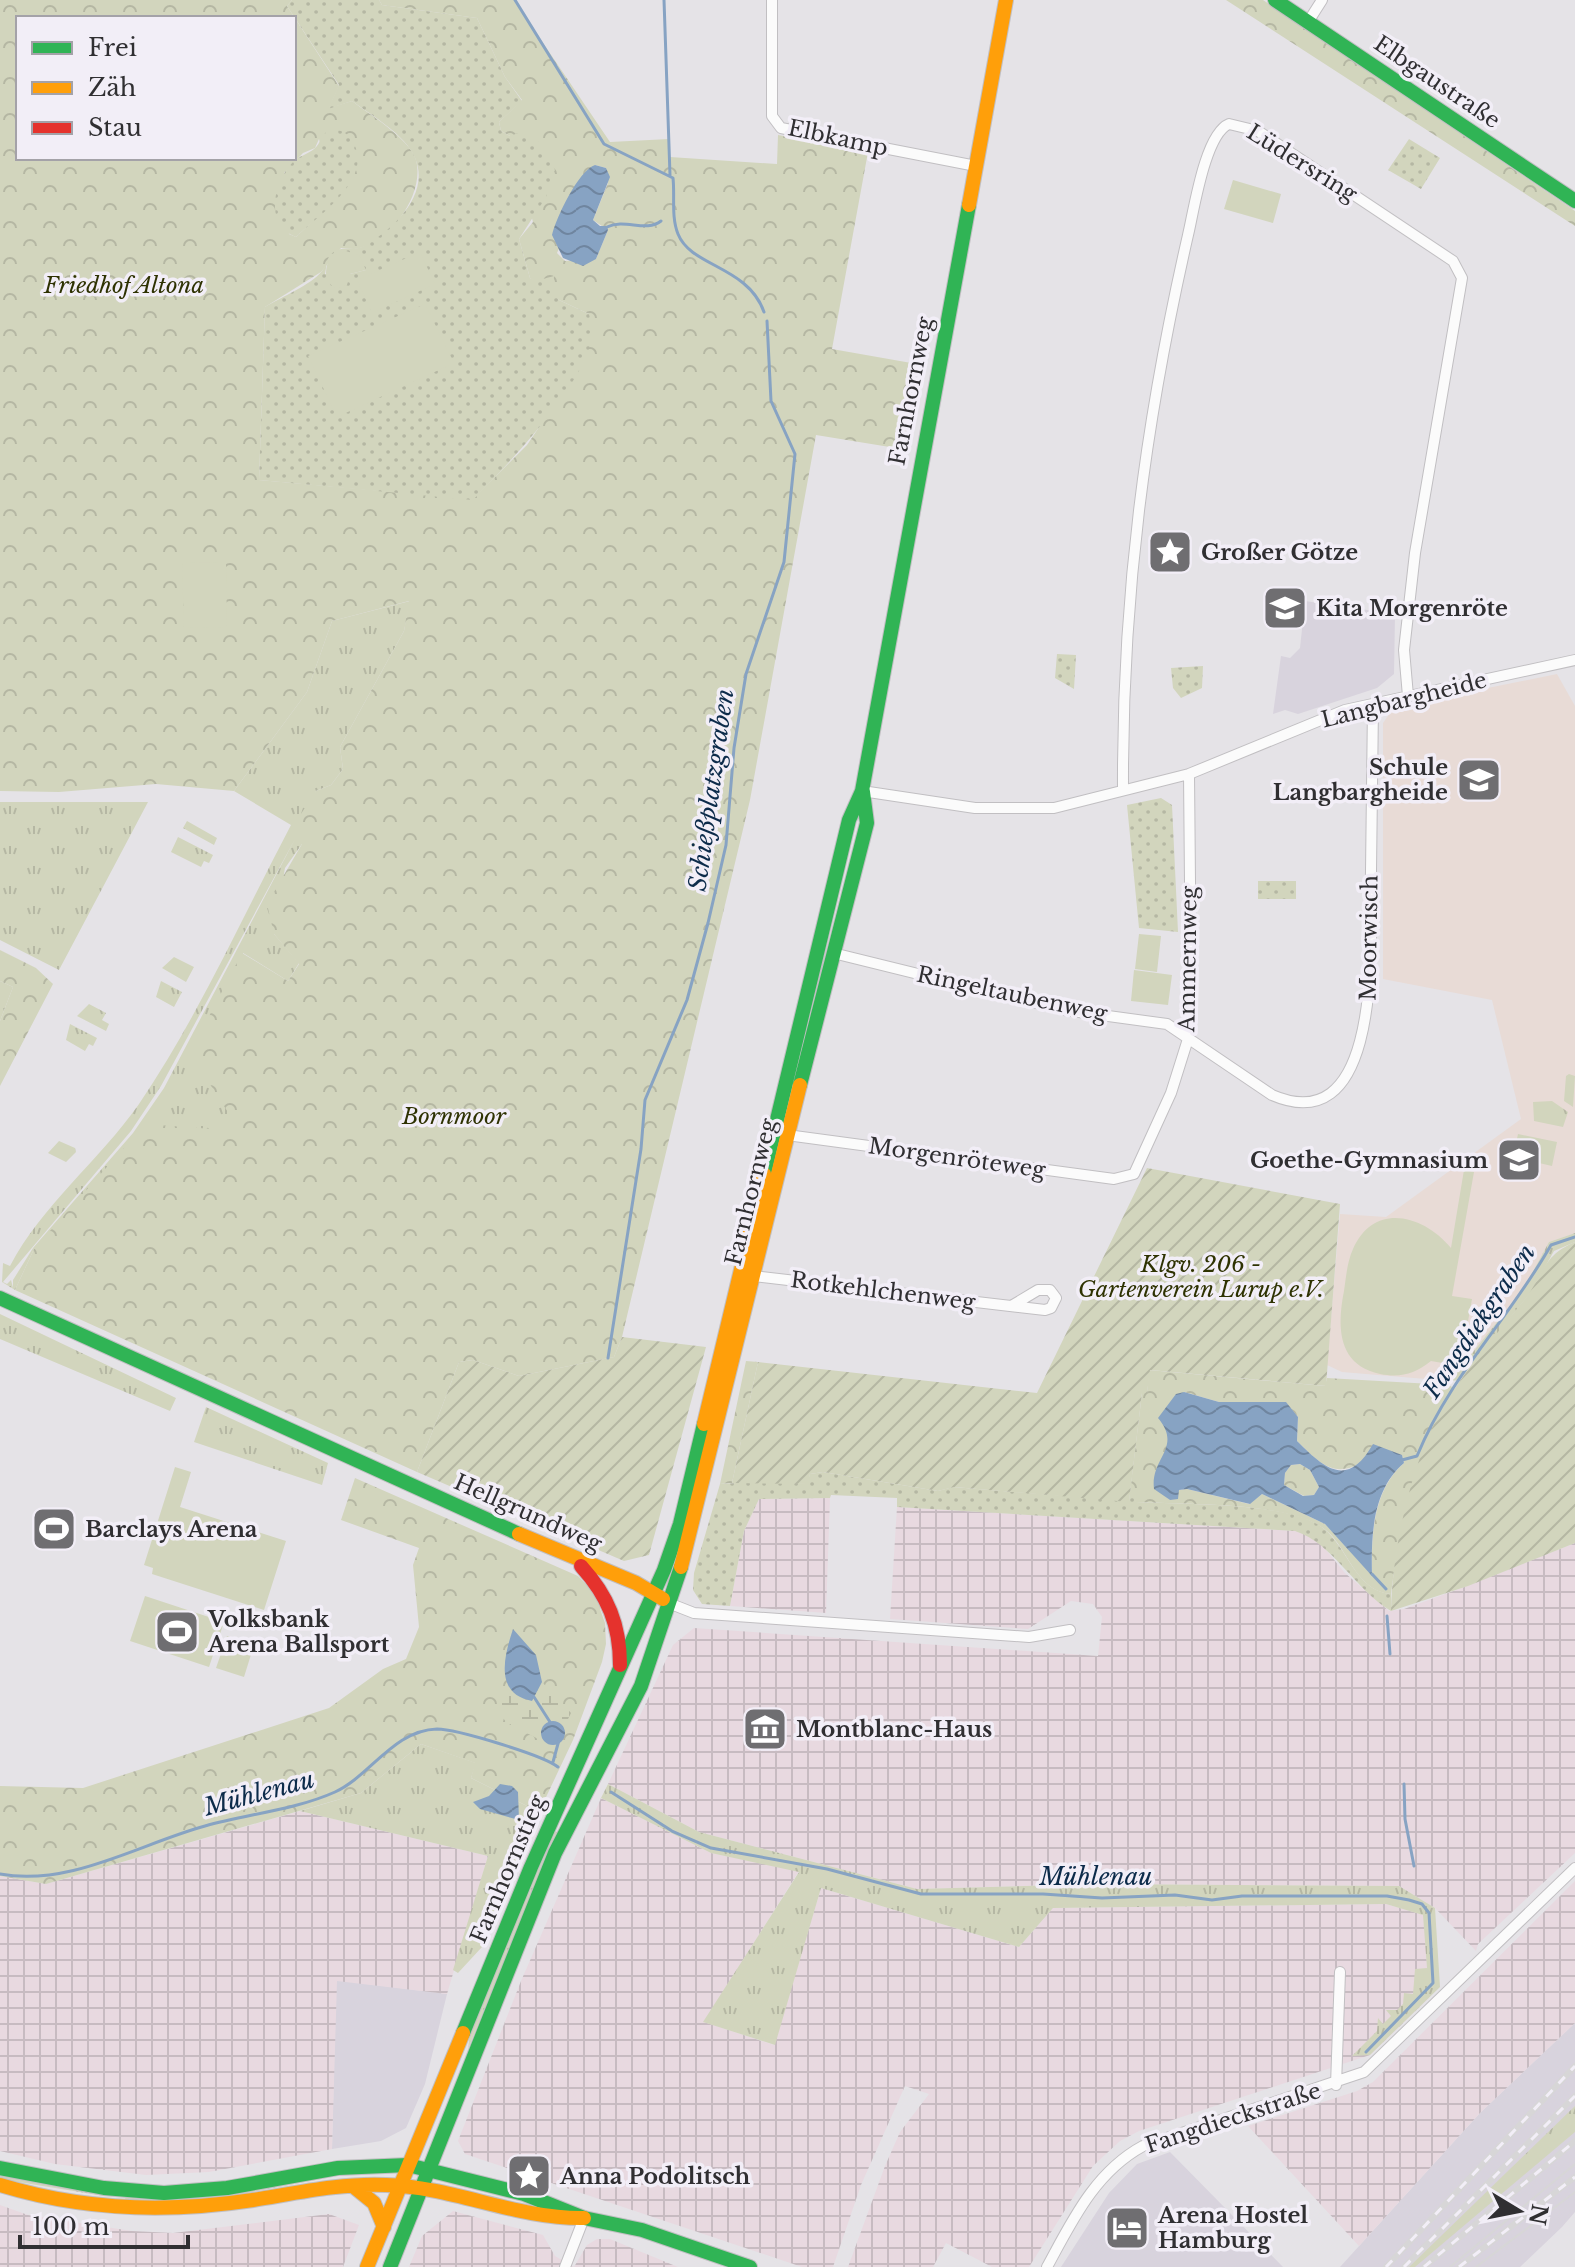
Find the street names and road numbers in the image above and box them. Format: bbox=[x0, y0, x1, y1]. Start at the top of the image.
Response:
street label: Elbgaustraße bbox=[1369, 30, 1505, 134]
street label: Elbkamp bbox=[785, 114, 891, 162]
street label: Lüdersring bbox=[1242, 118, 1363, 208]
street label: Farnhornweg bbox=[883, 314, 939, 468]
street label: Langbargheide bbox=[1319, 666, 1489, 734]
street label: Moorwisch bbox=[1354, 875, 1384, 1001]
street label: Ammernweg bbox=[1173, 885, 1203, 1033]
street label: Ringeltaubenweg bbox=[914, 961, 1110, 1028]
street label: Farnhornweg bbox=[720, 1115, 783, 1268]
street label: Morgenröteweg bbox=[867, 1132, 1048, 1184]
street label: Rotkehlchenweg bbox=[789, 1266, 978, 1316]
street label: Hellgrundweg bbox=[450, 1468, 607, 1558]
street label: Farnhornstieg bbox=[465, 1790, 552, 1947]
street label: Fangdieckstraße bbox=[1142, 2077, 1324, 2159]

